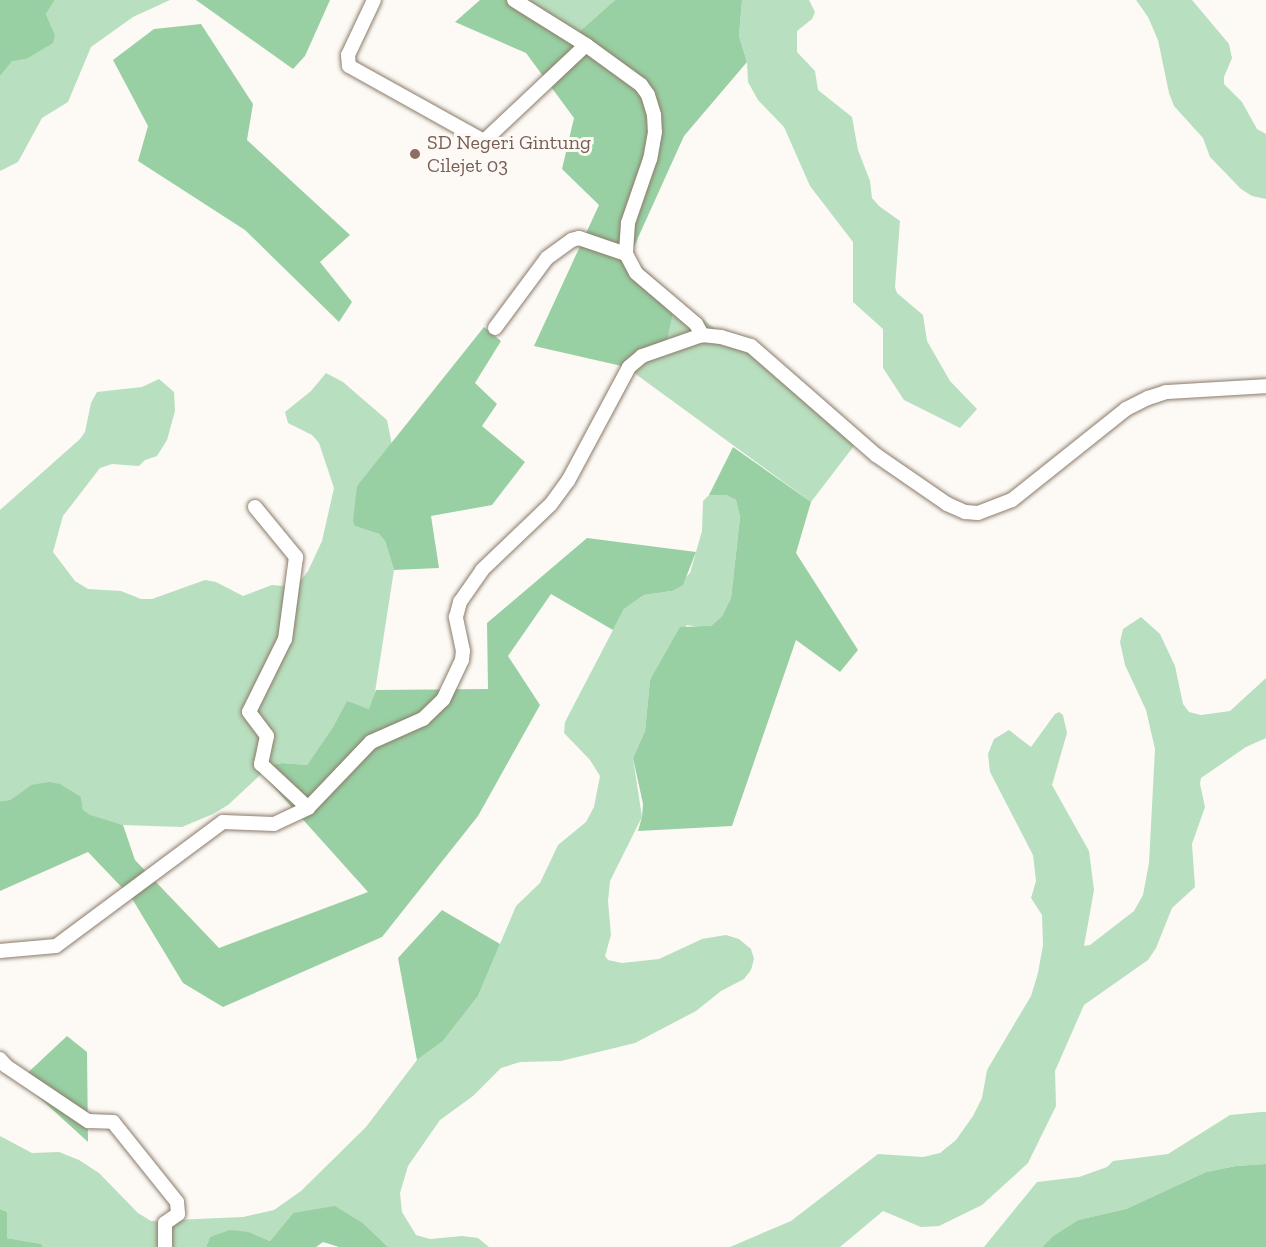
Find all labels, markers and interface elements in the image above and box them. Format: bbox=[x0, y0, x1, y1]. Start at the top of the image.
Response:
place label: SD Negeri Gintung Cilejet 03 bbox=[427, 130, 591, 177]
marker: SD Negeri Gintung Cilejet 03 bbox=[408, 147, 422, 161]

